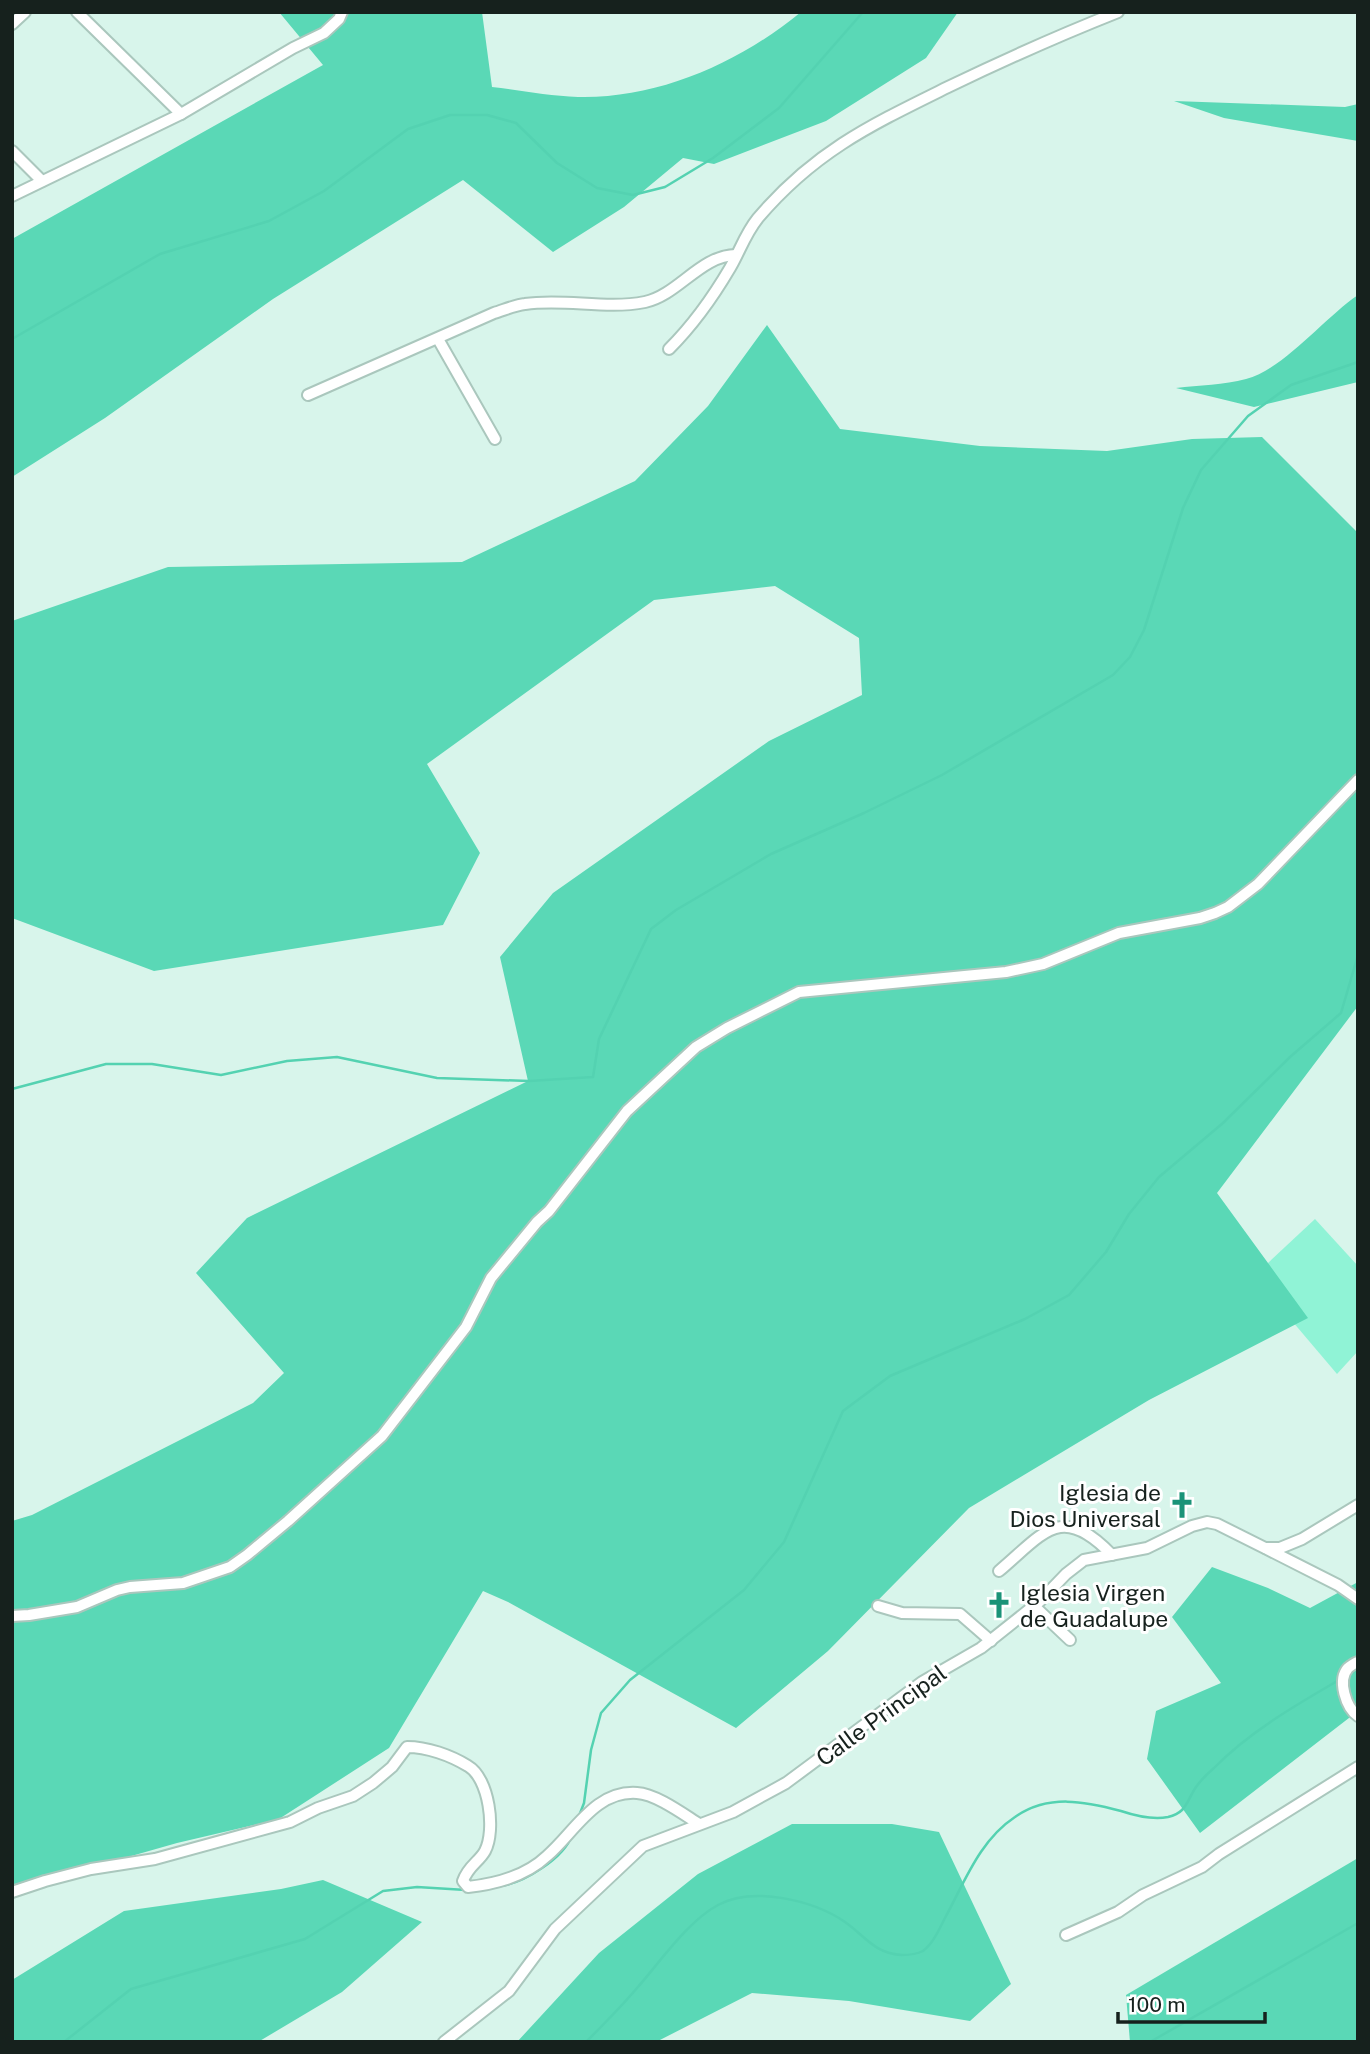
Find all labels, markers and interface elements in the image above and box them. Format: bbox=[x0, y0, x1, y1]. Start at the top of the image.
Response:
place label: Iglesia de Dios Universal bbox=[1010, 1479, 1161, 1532]
church icon: Iglesia de Dios Universal bbox=[1167, 1490, 1197, 1520]
place label: Iglesia Virgen de Guadalupe bbox=[1020, 1579, 1168, 1632]
church icon: Iglesia Virgen de Guadalupe bbox=[984, 1590, 1014, 1620]
street label: Calle Principal bbox=[811, 1659, 951, 1771]
scale bar bbox=[1118, 1980, 1265, 2024]
text: 100 m bbox=[1128, 1992, 1185, 2017]

